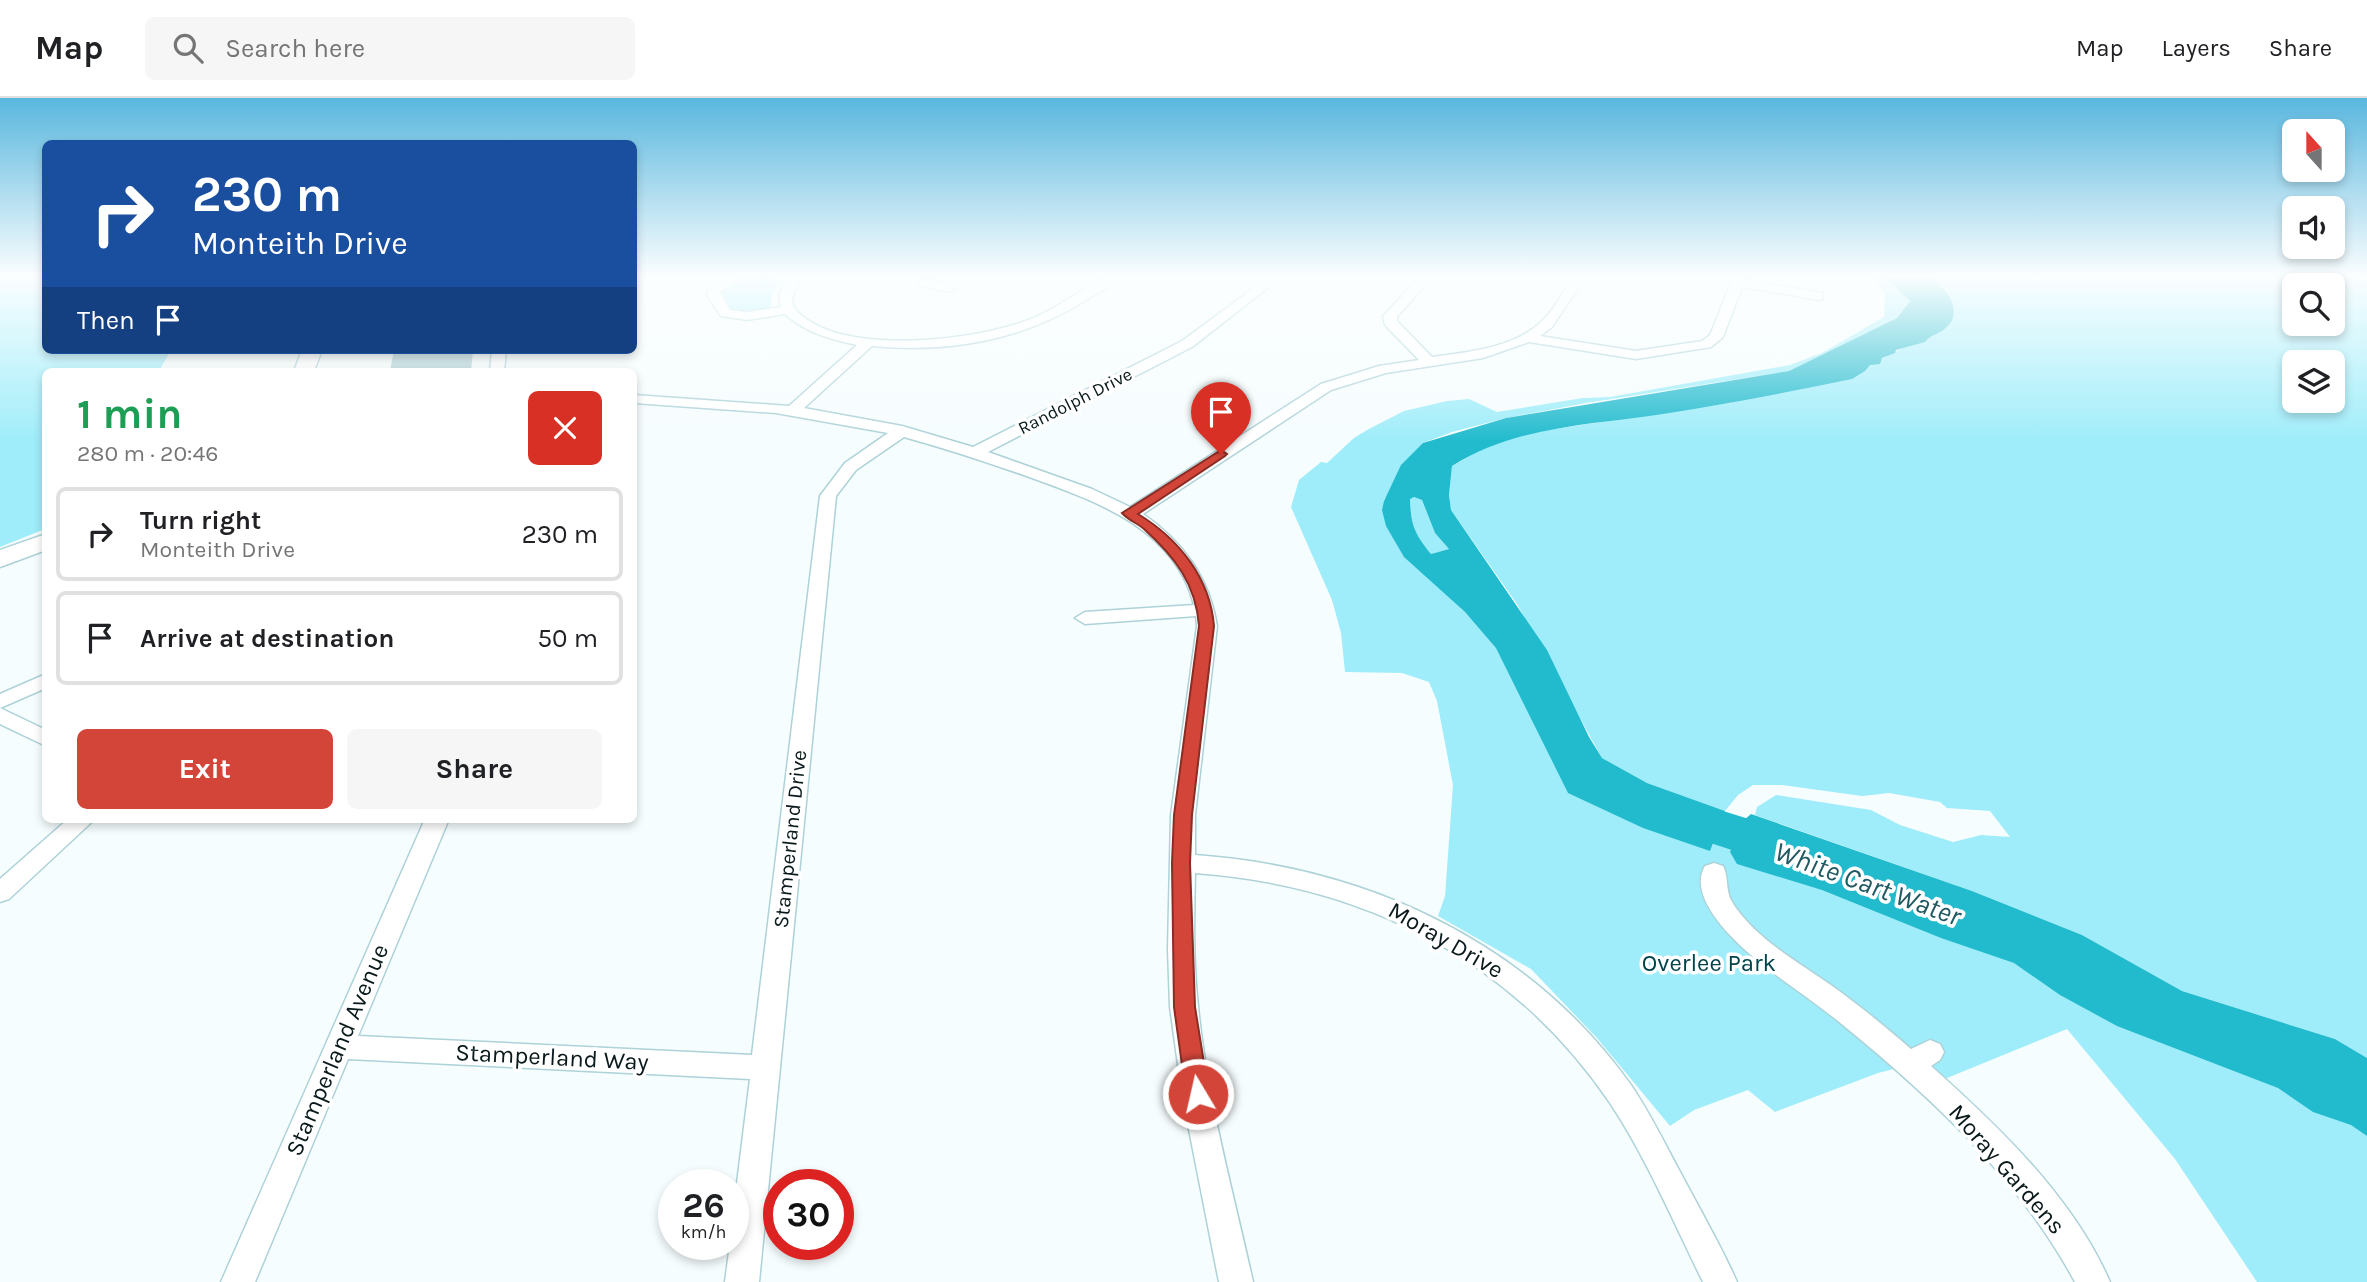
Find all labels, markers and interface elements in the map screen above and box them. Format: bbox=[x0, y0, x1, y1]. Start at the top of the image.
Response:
search box bbox=[145, 17, 635, 80]
text: Map bbox=[35, 29, 103, 67]
icon: search bbox=[169, 29, 207, 67]
text: Search here bbox=[225, 33, 365, 64]
text: Map bbox=[2076, 34, 2124, 62]
text: Layers bbox=[2162, 34, 2231, 62]
text: Share bbox=[2269, 34, 2332, 62]
north arrow bbox=[2282, 119, 2345, 182]
map controls bbox=[2282, 119, 2345, 413]
text: 230 m bbox=[192, 166, 342, 223]
icon: right bbox=[77, 168, 168, 259]
button: sound bbox=[2282, 196, 2345, 259]
text: Monteith Drive bbox=[192, 225, 408, 262]
button: search bbox=[2282, 273, 2345, 336]
icon: arrive bbox=[149, 301, 187, 339]
text: Then bbox=[77, 305, 135, 336]
button: layers bbox=[2282, 350, 2345, 413]
street label: Randolph Drive bbox=[1014, 363, 1136, 439]
pin bbox=[1191, 382, 1251, 454]
text: 1 min bbox=[77, 389, 182, 439]
button: close bbox=[528, 391, 602, 465]
icon: arrive bbox=[1202, 393, 1240, 431]
text: 280 m · 20:46 bbox=[77, 440, 218, 467]
text: Turn right bbox=[140, 505, 261, 536]
icon: right bbox=[81, 515, 119, 553]
text: 230 m bbox=[522, 519, 598, 550]
text: Monteith Drive bbox=[140, 536, 295, 563]
icon: arrive bbox=[81, 619, 119, 657]
text: Arrive at destination bbox=[140, 623, 394, 654]
text: 50 m bbox=[537, 623, 598, 654]
button: Exit bbox=[77, 729, 333, 809]
button: Share bbox=[347, 729, 602, 809]
street label: Stamperland Drive bbox=[769, 749, 811, 929]
water label: White Cart Water bbox=[1770, 834, 1967, 933]
street label: Moray Drive bbox=[1383, 896, 1509, 984]
street label: Stamperland Avenue bbox=[280, 940, 394, 1160]
park label: Overlee Park bbox=[1642, 949, 1776, 977]
street label: Stamperland Way bbox=[455, 1038, 649, 1076]
position arrow bbox=[1161, 1057, 1235, 1131]
street label: Moray Gardens bbox=[1943, 1098, 2071, 1240]
speed limit sign: 30 bbox=[763, 1169, 854, 1260]
text: 26 bbox=[682, 1185, 725, 1226]
text: km/h bbox=[681, 1221, 726, 1243]

